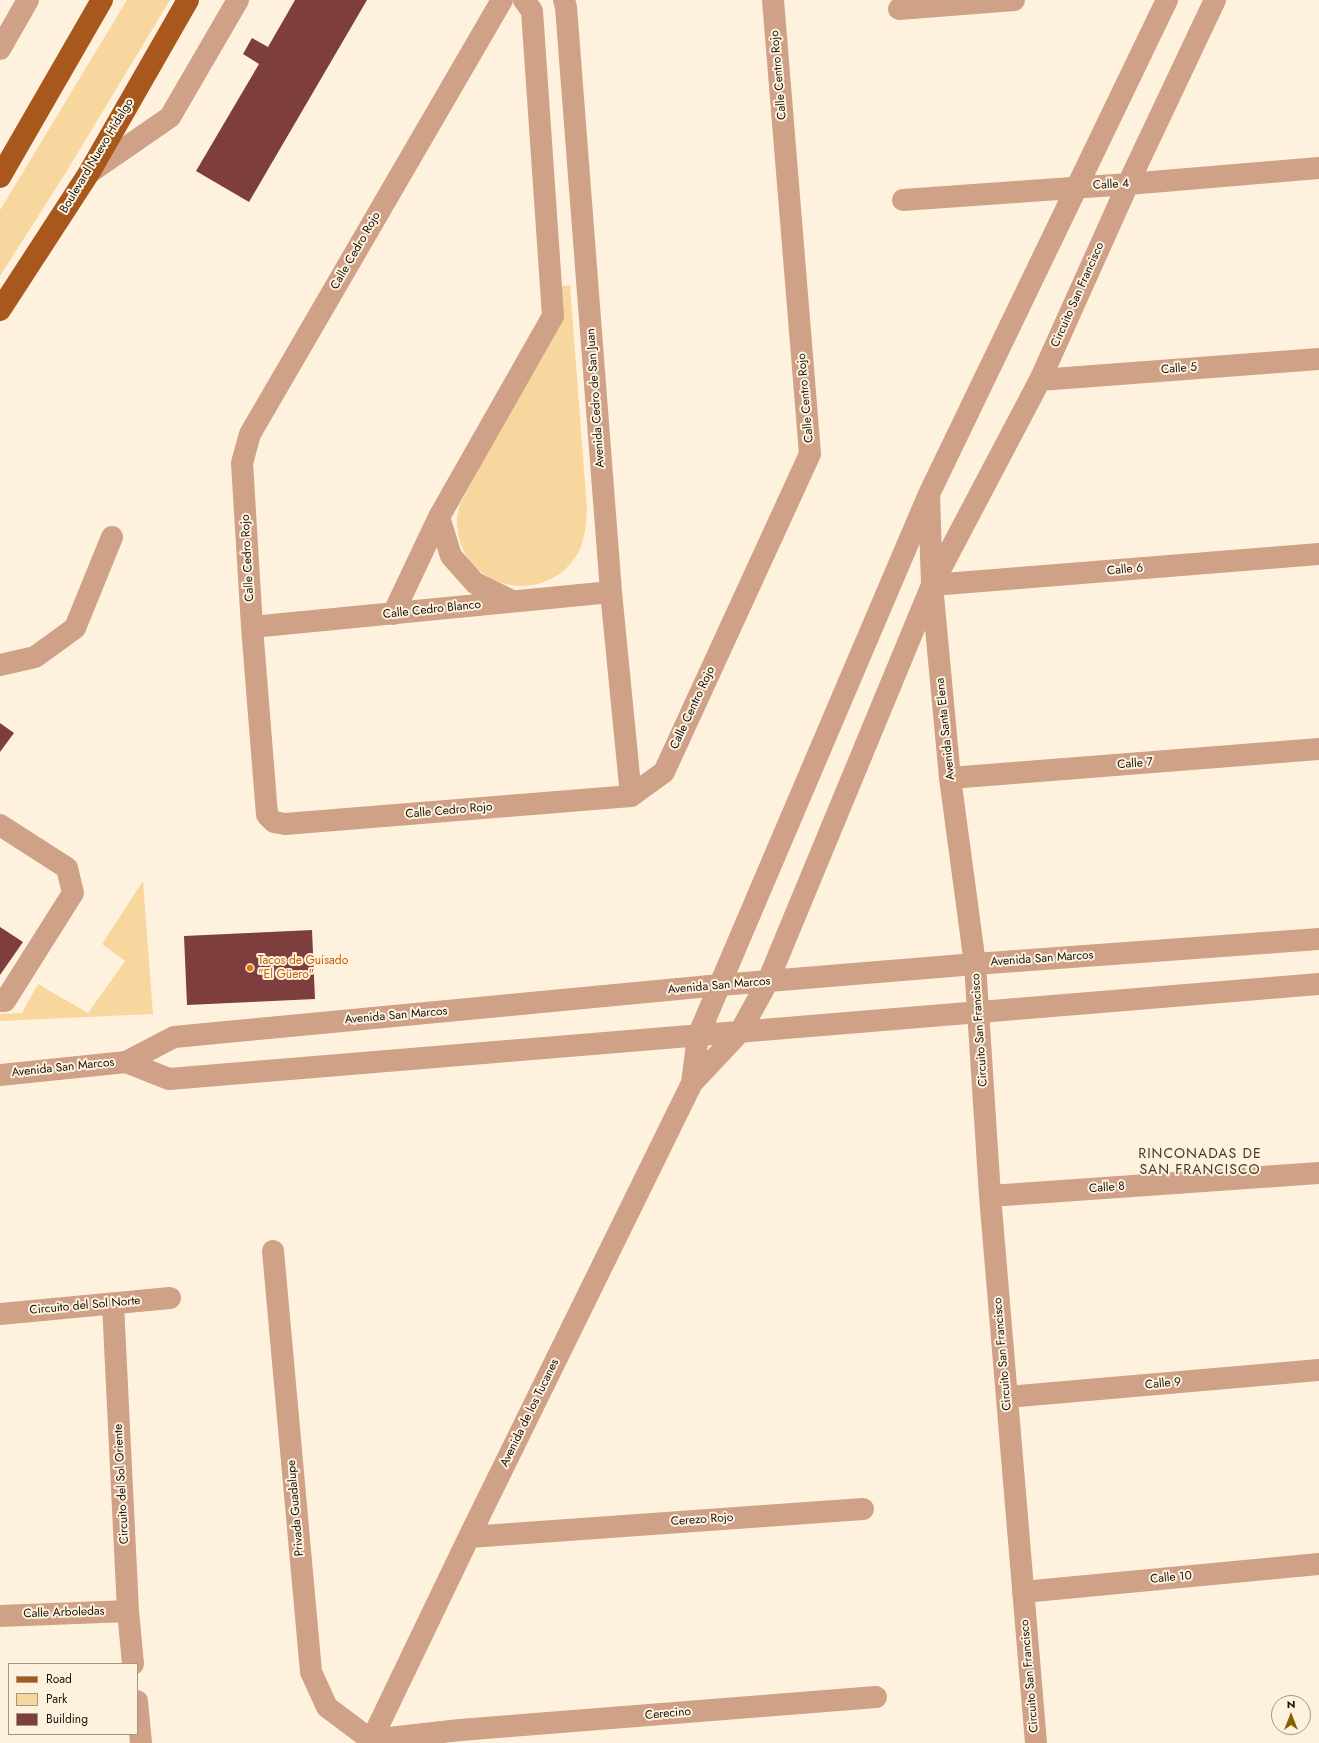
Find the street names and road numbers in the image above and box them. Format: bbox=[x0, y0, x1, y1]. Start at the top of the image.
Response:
street label: Calle Centro Rojo bbox=[768, 30, 790, 120]
street label: Boulevard Nuevo Hidalgo bbox=[57, 96, 137, 216]
street label: Calle 4 bbox=[1093, 177, 1129, 193]
street label: Calle Cedro Rojo bbox=[328, 210, 384, 292]
street label: Circuito San Francisco bbox=[1048, 240, 1108, 350]
street label: Avenida Cedro de San Juan bbox=[584, 328, 608, 468]
street label: Calle Centro Rojo bbox=[795, 353, 817, 443]
street label: Calle 5 bbox=[1161, 361, 1197, 377]
street label: Calle Cedro Rojo bbox=[239, 514, 257, 602]
street label: Calle 6 bbox=[1106, 561, 1144, 579]
street label: Calle Cedro Blanco bbox=[382, 598, 482, 622]
street label: Calle Centro Rojo bbox=[668, 664, 718, 752]
street label: Avenida Santa Elena bbox=[933, 677, 959, 781]
street label: Calle 7 bbox=[1117, 756, 1153, 772]
street label: Calle Cedro Rojo bbox=[405, 800, 493, 822]
street label: Avenida San Marcos bbox=[990, 948, 1094, 970]
street label: Circuito San Francisco bbox=[969, 973, 991, 1087]
street label: Avenida San Marcos bbox=[667, 974, 771, 998]
street label: Avenida San Marcos bbox=[344, 1004, 448, 1028]
street label: Avenida San Marcos bbox=[11, 1055, 115, 1081]
street label: Calle 8 bbox=[1089, 1180, 1125, 1196]
street label: Circuito del Sol Norte bbox=[29, 1294, 141, 1318]
street label: Circuito San Francisco bbox=[991, 1297, 1015, 1411]
street label: Avenida de los Tucanes bbox=[498, 1357, 562, 1469]
street label: Calle 9 bbox=[1144, 1375, 1182, 1393]
street label: Circuito del Sol Oriente bbox=[112, 1423, 132, 1545]
street label: Privada Guadalupe bbox=[285, 1459, 307, 1557]
street label: Cerezo Rojo bbox=[670, 1511, 734, 1529]
street label: Calle 10 bbox=[1150, 1569, 1192, 1587]
street label: Calle Arboledas bbox=[23, 1604, 105, 1622]
street label: Circuito San Francisco bbox=[1018, 1619, 1042, 1733]
street label: Cerecino bbox=[644, 1705, 692, 1723]

